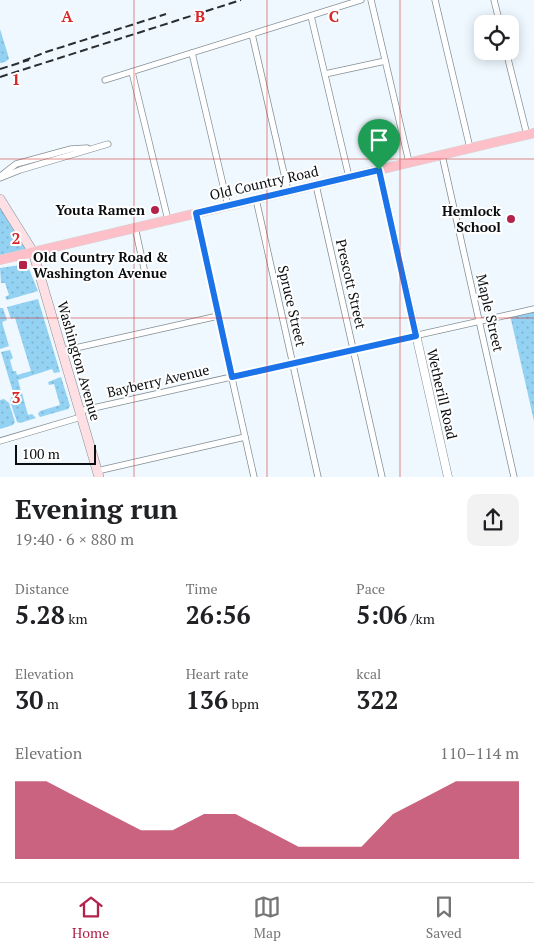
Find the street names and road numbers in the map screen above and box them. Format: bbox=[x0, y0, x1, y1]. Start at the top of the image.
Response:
street label: Old Country Road bbox=[208, 161, 320, 204]
street label: Prescott Street bbox=[332, 237, 371, 332]
street label: Spruce Street bbox=[274, 263, 311, 349]
street label: Maple Street bbox=[472, 272, 509, 354]
street label: Washington Avenue bbox=[53, 299, 106, 423]
street label: Wetherill Road bbox=[423, 347, 462, 441]
street label: Bayberry Avenue bbox=[105, 360, 211, 402]

